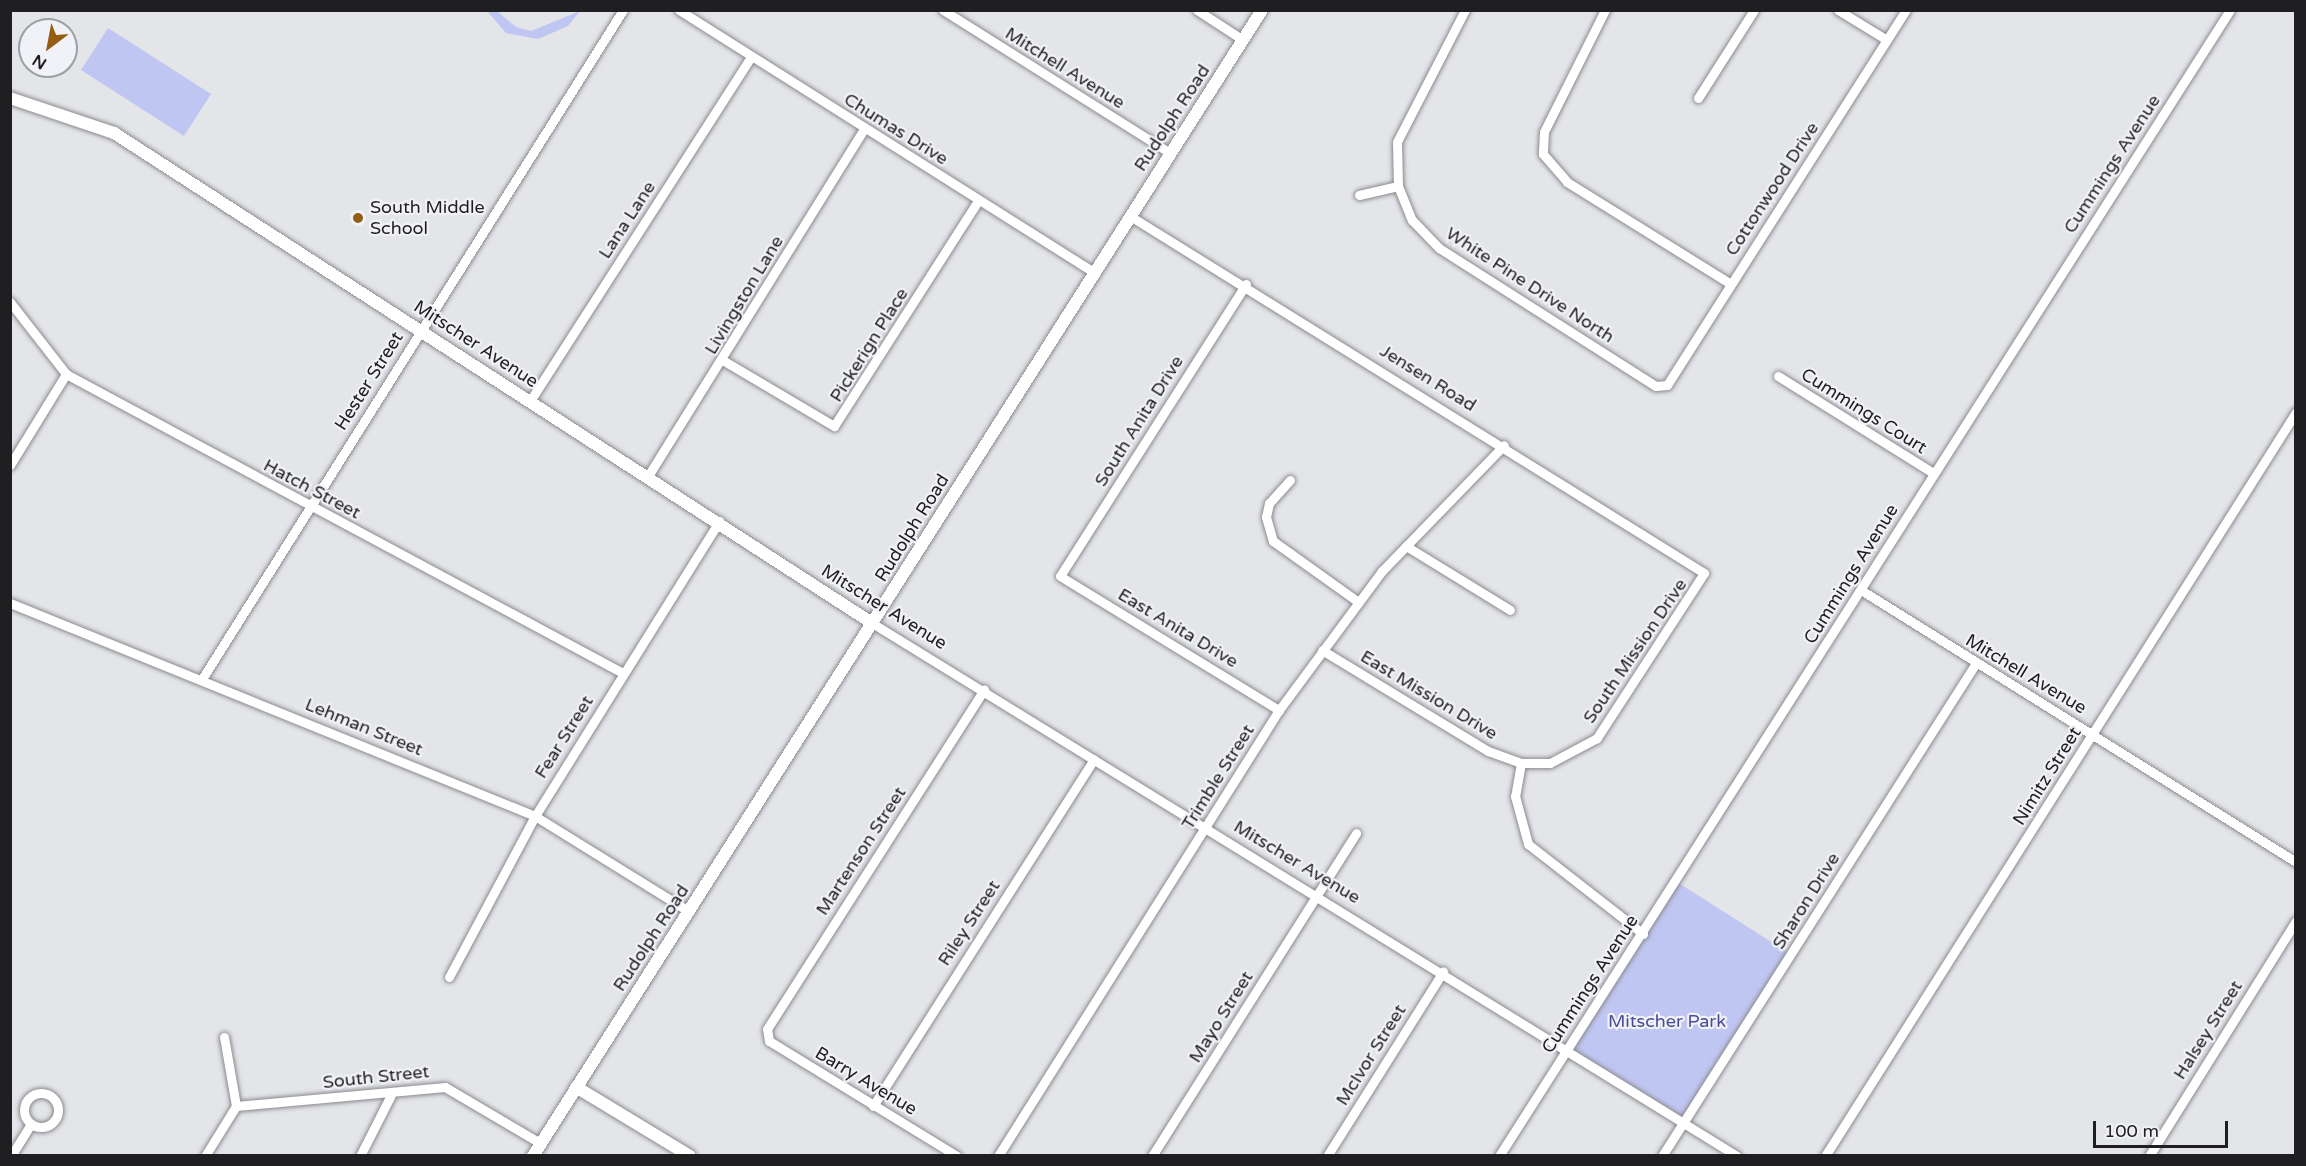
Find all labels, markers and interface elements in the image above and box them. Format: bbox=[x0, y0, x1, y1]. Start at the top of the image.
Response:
north arrow bbox=[18, 18, 78, 78]
street label: Mitchell Avenue bbox=[1001, 22, 1129, 114]
text: N bbox=[29, 50, 50, 73]
street label: Rudolph Road bbox=[1130, 61, 1214, 175]
street label: Chumas Drive bbox=[840, 88, 952, 170]
street label: Cummings Avenue bbox=[2059, 91, 2165, 237]
street label: Cottonwood Drive bbox=[1721, 118, 1823, 260]
street label: Lana Lane bbox=[594, 177, 660, 263]
place label: South Middle School bbox=[370, 197, 485, 240]
marker: South Middle School bbox=[351, 211, 365, 225]
street label: White Pine Drive North bbox=[1442, 222, 1618, 348]
street label: Livingston Lane bbox=[700, 232, 788, 358]
street label: Pickerign Place bbox=[825, 284, 913, 406]
street label: Mitscher Avenue bbox=[410, 296, 542, 392]
street label: Hester Street bbox=[330, 328, 408, 434]
street label: Jensen Road bbox=[1376, 340, 1480, 416]
street label: South Anita Drive bbox=[1090, 352, 1188, 490]
street label: Cummings Court bbox=[1797, 364, 1931, 458]
street label: Hatch Street bbox=[260, 454, 364, 524]
street label: Rudolph Road bbox=[870, 470, 954, 586]
street label: Cummings Avenue bbox=[1799, 500, 1903, 648]
street label: Mitscher Avenue bbox=[817, 560, 951, 654]
street label: South Mission Drive bbox=[1579, 575, 1691, 727]
street label: East Anita Drive bbox=[1114, 584, 1242, 672]
street label: Mitchell Avenue bbox=[1962, 629, 2090, 719]
street label: East Mission Drive bbox=[1357, 646, 1501, 744]
street label: Fear Street bbox=[530, 692, 598, 782]
street label: Lehman Street bbox=[302, 694, 426, 760]
street label: Trimble Street bbox=[1177, 720, 1259, 834]
street label: Nimitz Street bbox=[2008, 723, 2086, 829]
street label: Martenson Street bbox=[811, 783, 911, 919]
street label: Mitscher Avenue bbox=[1230, 816, 1364, 908]
street label: Sharon Drive bbox=[1768, 849, 1844, 953]
street label: Riley Street bbox=[933, 876, 1005, 970]
street label: Rudolph Road bbox=[609, 881, 693, 995]
street label: Cummings Avenue bbox=[1537, 911, 1643, 1057]
street label: Mayo Street bbox=[1184, 967, 1258, 1067]
street label: Halsey Street bbox=[2169, 976, 2247, 1084]
street label: McIvor Street bbox=[1331, 1000, 1411, 1110]
park label: Mitscher Park bbox=[1608, 1010, 1726, 1032]
street label: Barry Avenue bbox=[811, 1042, 921, 1120]
street label: South Street bbox=[322, 1061, 430, 1093]
scale bar bbox=[2096, 1109, 2231, 1147]
text: 100 m bbox=[2104, 1120, 2159, 1142]

